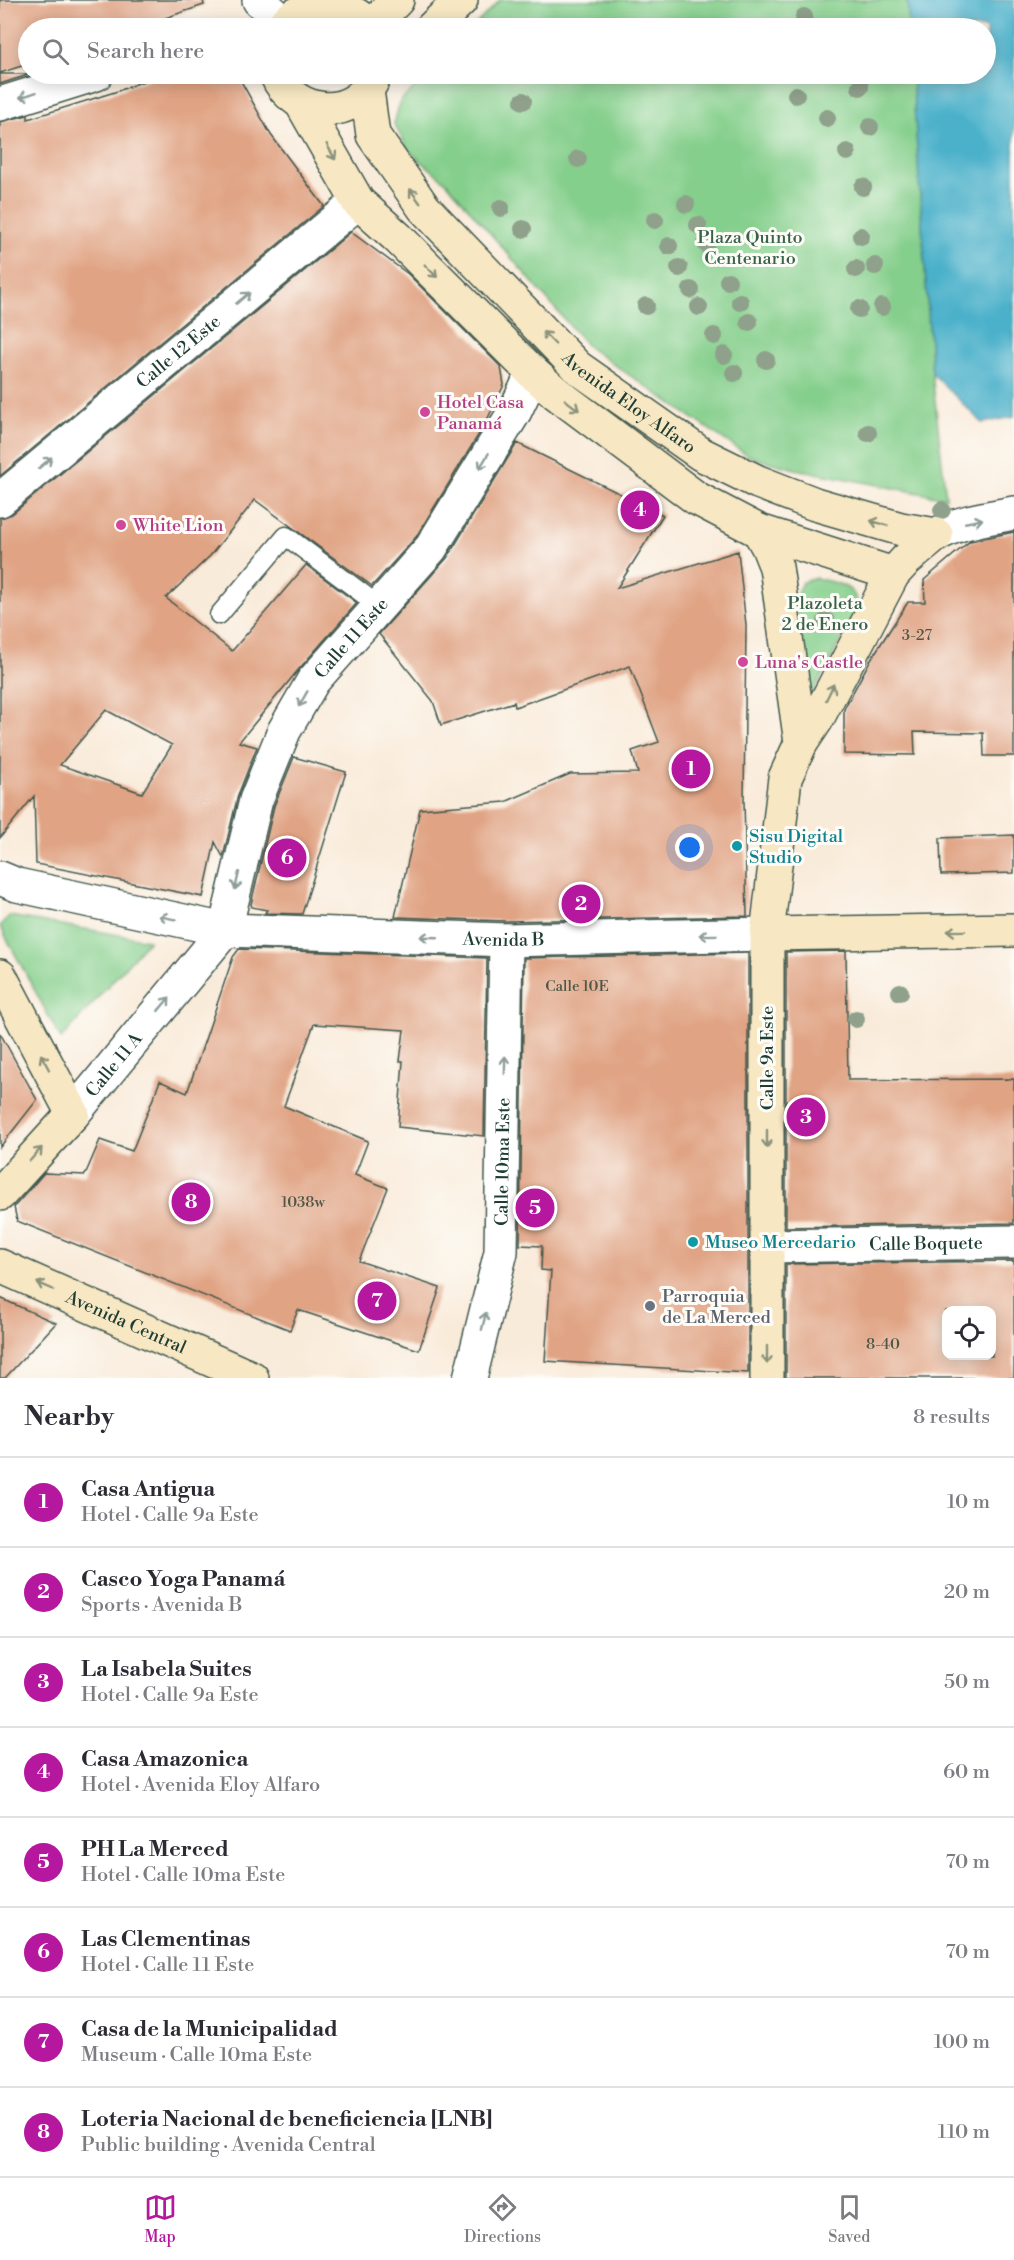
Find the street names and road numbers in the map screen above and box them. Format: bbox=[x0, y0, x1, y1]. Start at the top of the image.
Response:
street label: Calle 12 Este bbox=[132, 310, 226, 394]
street label: Avenida Eloy Alfaro bbox=[556, 346, 700, 459]
street label: Calle 11 Este bbox=[310, 593, 393, 684]
street label: Avenida B bbox=[461, 927, 545, 952]
street label: Calle 9a Este bbox=[756, 1006, 779, 1110]
street label: Calle 11 A bbox=[81, 1027, 148, 1102]
street label: Calle 10ma Este bbox=[490, 1097, 515, 1226]
street label: Calle Boquete bbox=[869, 1232, 983, 1256]
street label: Avenida Central bbox=[61, 1285, 190, 1360]

